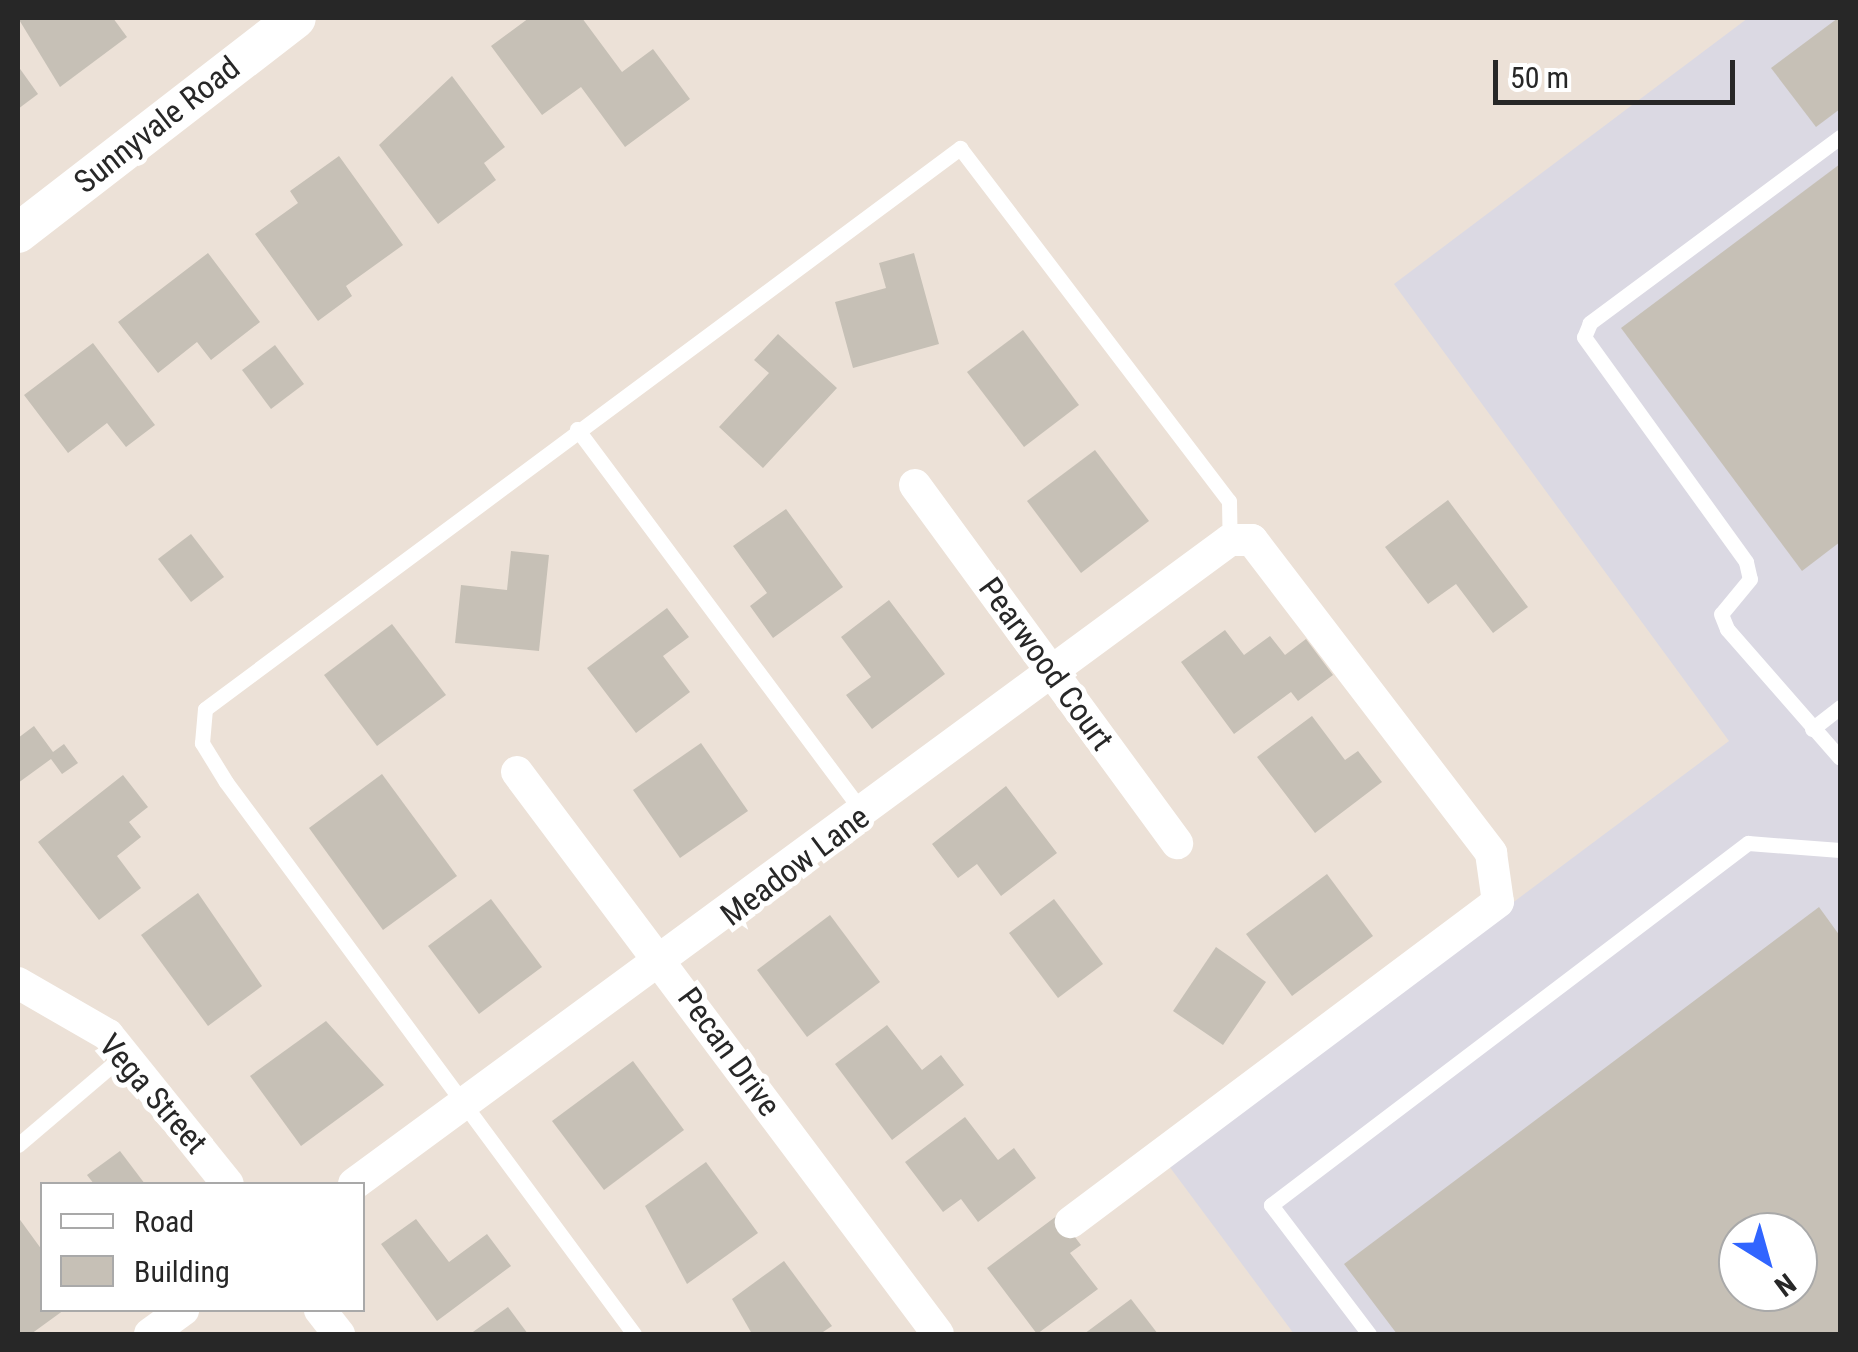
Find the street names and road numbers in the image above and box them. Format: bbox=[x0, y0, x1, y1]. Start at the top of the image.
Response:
street label: Sunnyvale Road bbox=[67, 49, 247, 201]
street label: Pearwood Court bbox=[971, 570, 1121, 758]
street label: Meadow Lane bbox=[713, 798, 877, 934]
street label: Pecan Drive bbox=[670, 980, 788, 1124]
street label: Vega Street bbox=[91, 1026, 215, 1162]

